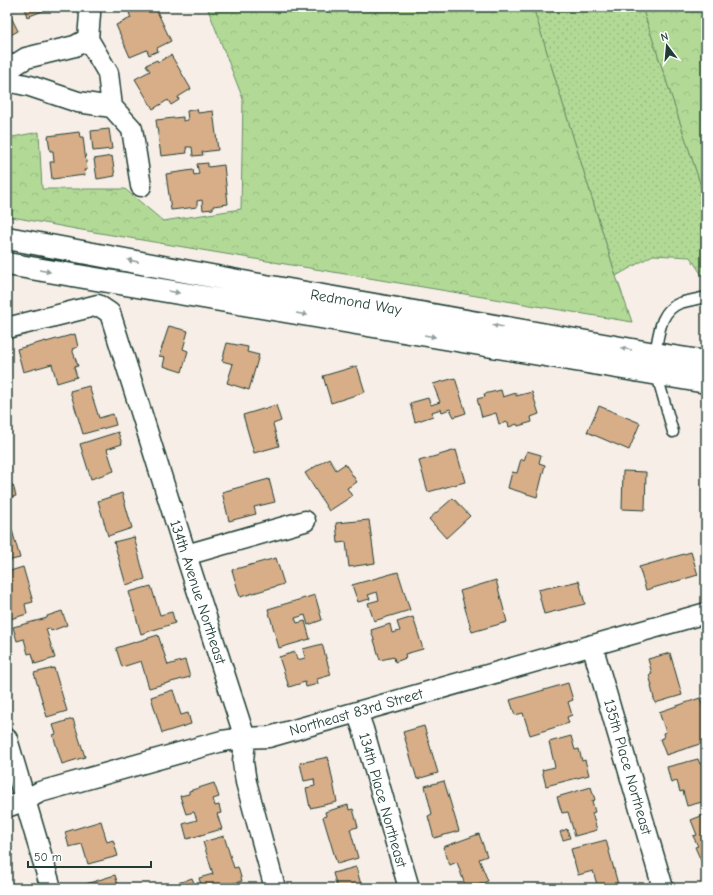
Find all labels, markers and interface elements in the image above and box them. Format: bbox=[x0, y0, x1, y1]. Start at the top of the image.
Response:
north arrow bbox=[647, 26, 687, 66]
text: N bbox=[659, 30, 670, 44]
one-way arrow bbox=[127, 258, 140, 264]
one-way arrow bbox=[39, 268, 52, 274]
street label: Redmond Way bbox=[309, 285, 403, 319]
one-way arrow bbox=[168, 289, 180, 295]
one-way arrow bbox=[296, 311, 308, 317]
one-way arrow bbox=[492, 323, 504, 329]
one-way arrow bbox=[424, 333, 436, 339]
one-way arrow bbox=[620, 346, 632, 352]
street label: 134th Avenue Northeast bbox=[166, 518, 230, 667]
street label: Northeast 83rd Street bbox=[287, 684, 426, 740]
street label: 135th Place Northeast bbox=[600, 697, 656, 837]
street label: 134th Place Northeast bbox=[355, 731, 411, 870]
scale bar bbox=[28, 843, 151, 869]
text: 50 m bbox=[34, 850, 62, 864]

